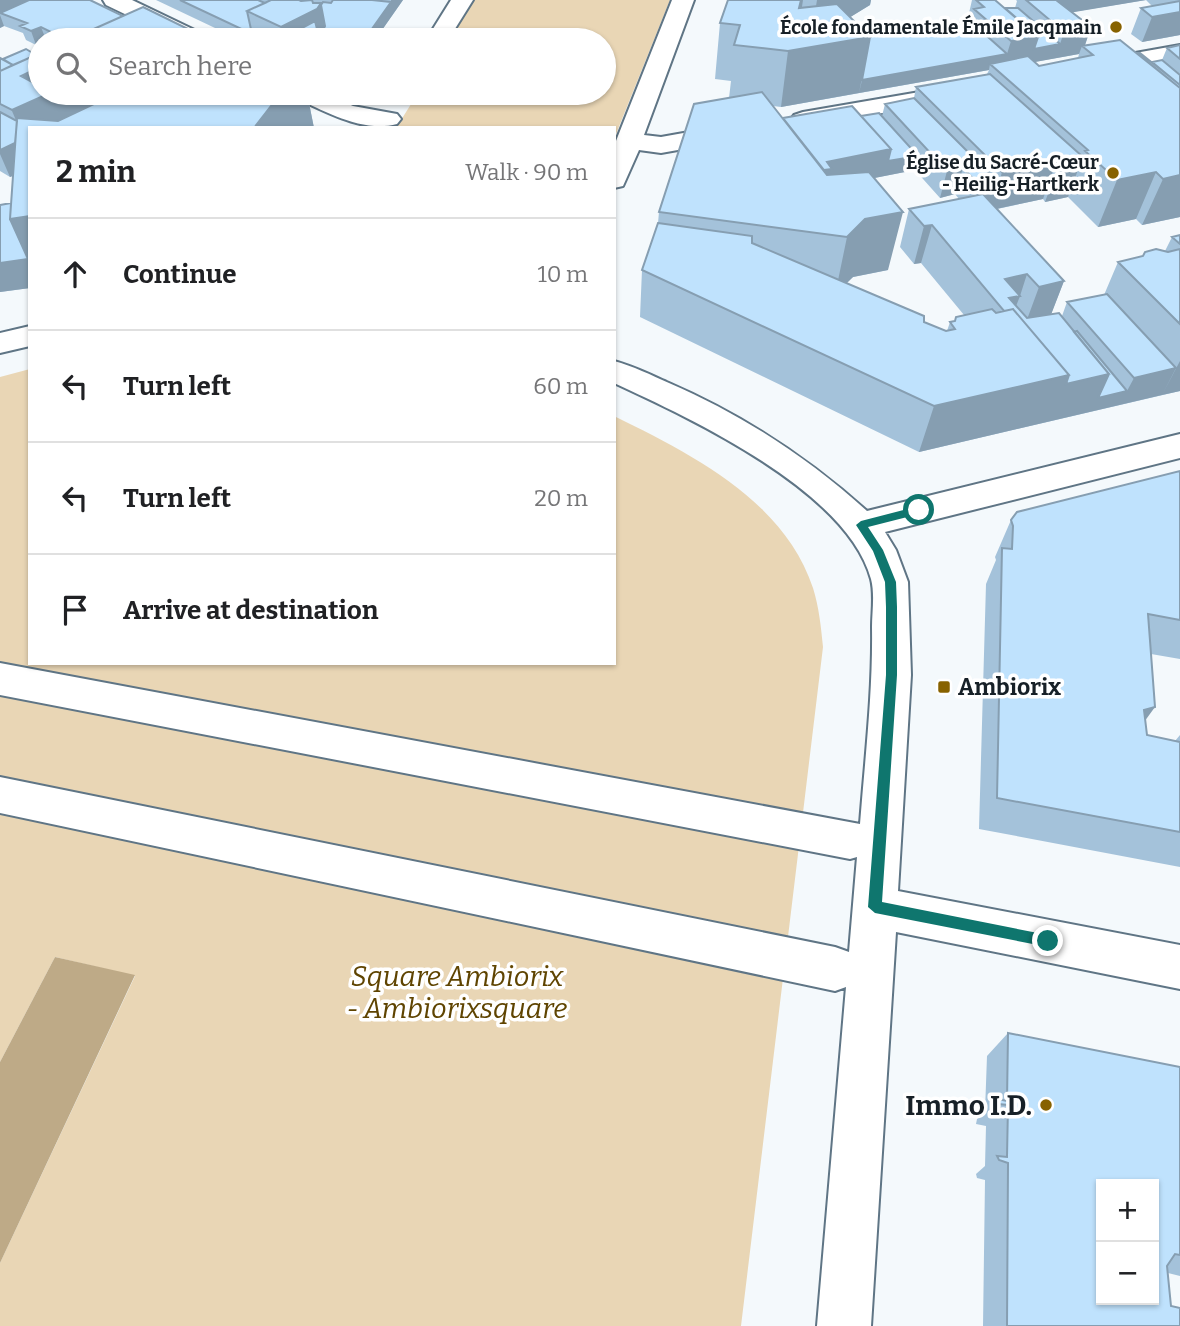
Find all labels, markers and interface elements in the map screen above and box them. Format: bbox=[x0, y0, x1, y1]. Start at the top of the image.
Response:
place label: École fondamentale Émile Jacqmain bbox=[780, 14, 1103, 39]
marker: École fondamentale Émile Jacqmain bbox=[1108, 19, 1124, 35]
search box bbox=[28, 28, 616, 105]
icon: search bbox=[52, 48, 90, 86]
text: Search here bbox=[108, 51, 252, 82]
place label: Église du Sacré-Cœur - Heilig-Hartkerk bbox=[906, 149, 1100, 196]
text: 2 min bbox=[56, 154, 136, 190]
text: Walk · 90 m bbox=[465, 158, 588, 186]
marker: Église du Sacré-Cœur - Heilig-Hartkerk bbox=[1105, 165, 1121, 181]
icon: ahead bbox=[56, 255, 94, 293]
text: Continue bbox=[123, 259, 237, 290]
text: 10 m bbox=[537, 260, 588, 288]
icon: left bbox=[56, 367, 94, 405]
text: Turn left bbox=[123, 371, 231, 402]
text: 60 m bbox=[533, 372, 588, 400]
icon: left bbox=[56, 479, 94, 517]
text: Turn left bbox=[123, 483, 231, 514]
text: 20 m bbox=[534, 484, 588, 512]
route start bbox=[903, 494, 934, 525]
icon: arrive bbox=[56, 591, 94, 629]
text: Arrive at destination bbox=[123, 595, 378, 626]
place label: Ambiorix bbox=[958, 673, 1061, 701]
marker: Ambiorix bbox=[936, 679, 952, 695]
route end bbox=[1032, 925, 1063, 956]
park label: Square Ambiorix - Ambiorixsquare bbox=[347, 960, 567, 1025]
place label: Immo I.D. bbox=[905, 1089, 1032, 1122]
marker: Immo I.D. bbox=[1038, 1097, 1054, 1113]
map controls bbox=[1096, 1179, 1159, 1305]
button: + bbox=[1096, 1179, 1159, 1242]
button: − bbox=[1096, 1242, 1159, 1305]

